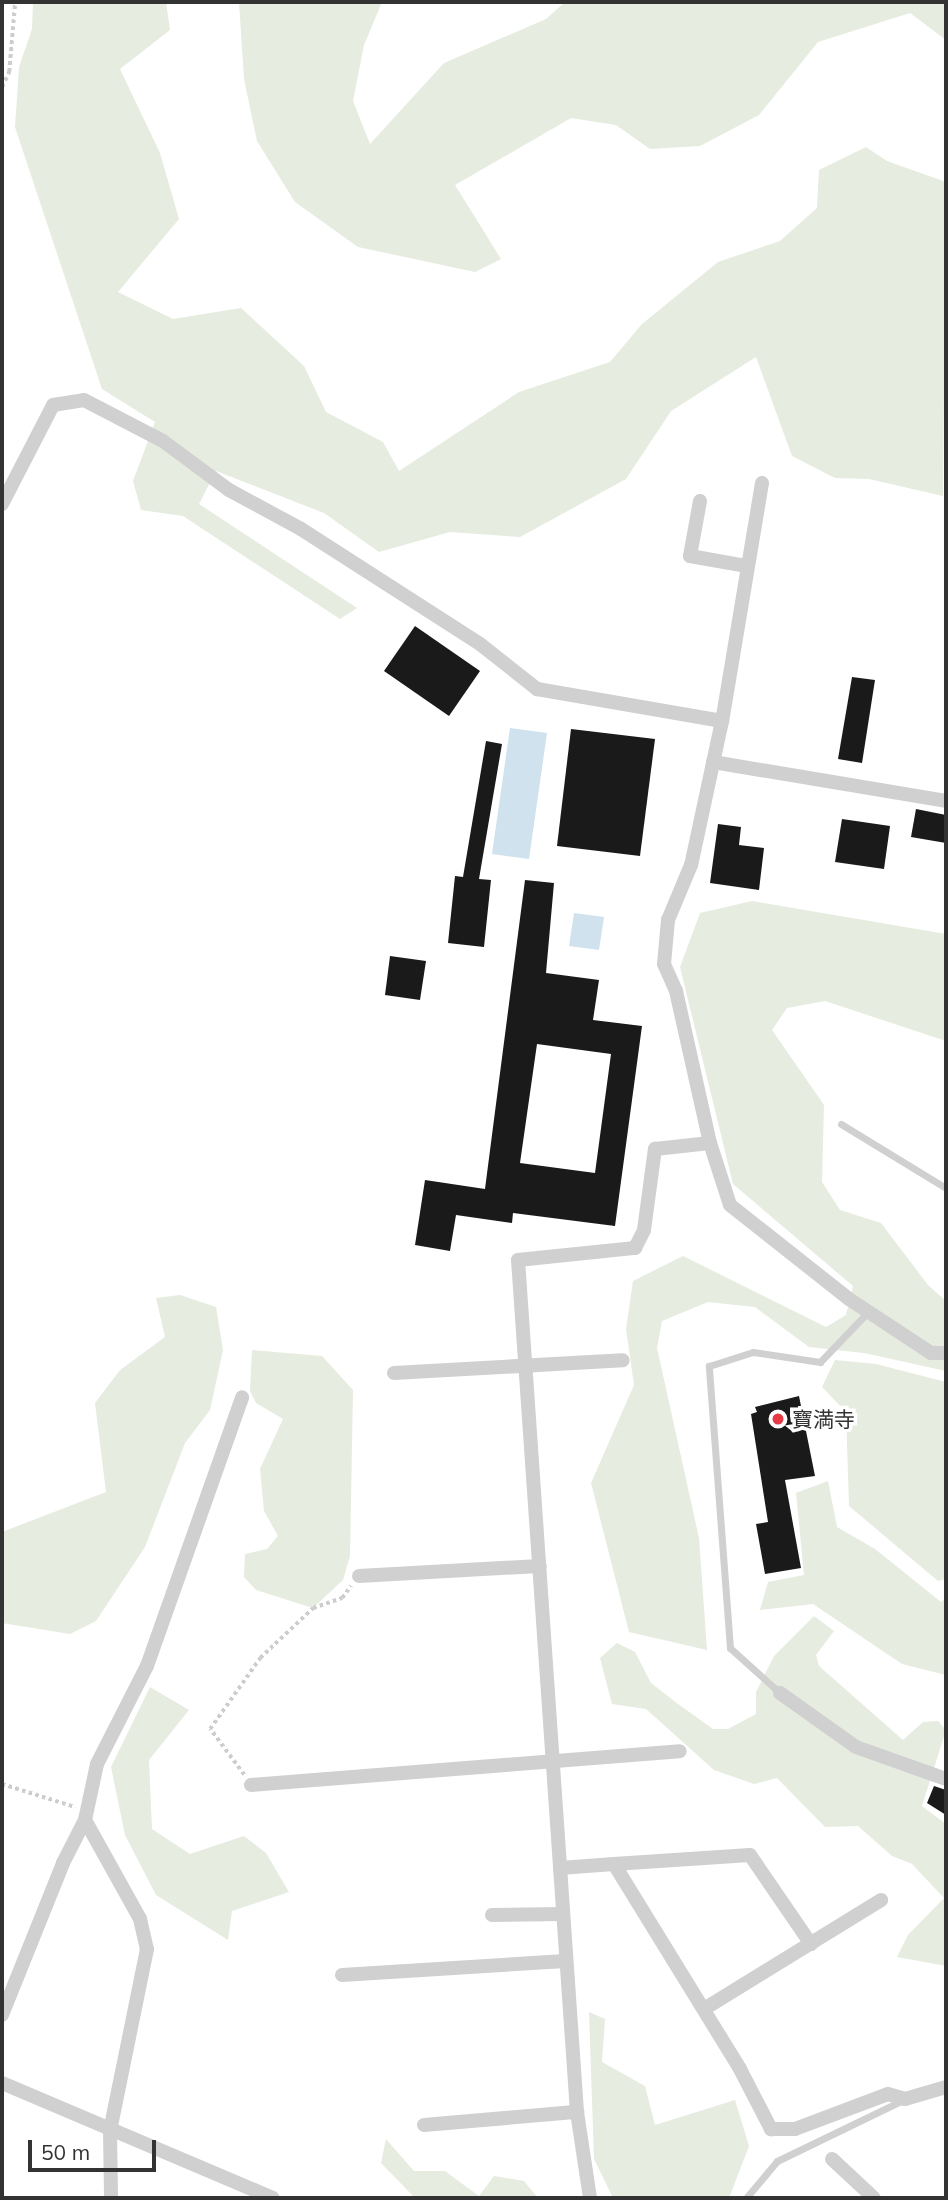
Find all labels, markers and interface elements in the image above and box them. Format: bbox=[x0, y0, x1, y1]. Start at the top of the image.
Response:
place label: 寶満寺 bbox=[792, 1406, 855, 1432]
marker: 寶満寺 bbox=[770, 1411, 786, 1427]
scale bar bbox=[32, 2126, 159, 2170]
text: 50 m bbox=[41, 2139, 90, 2165]

